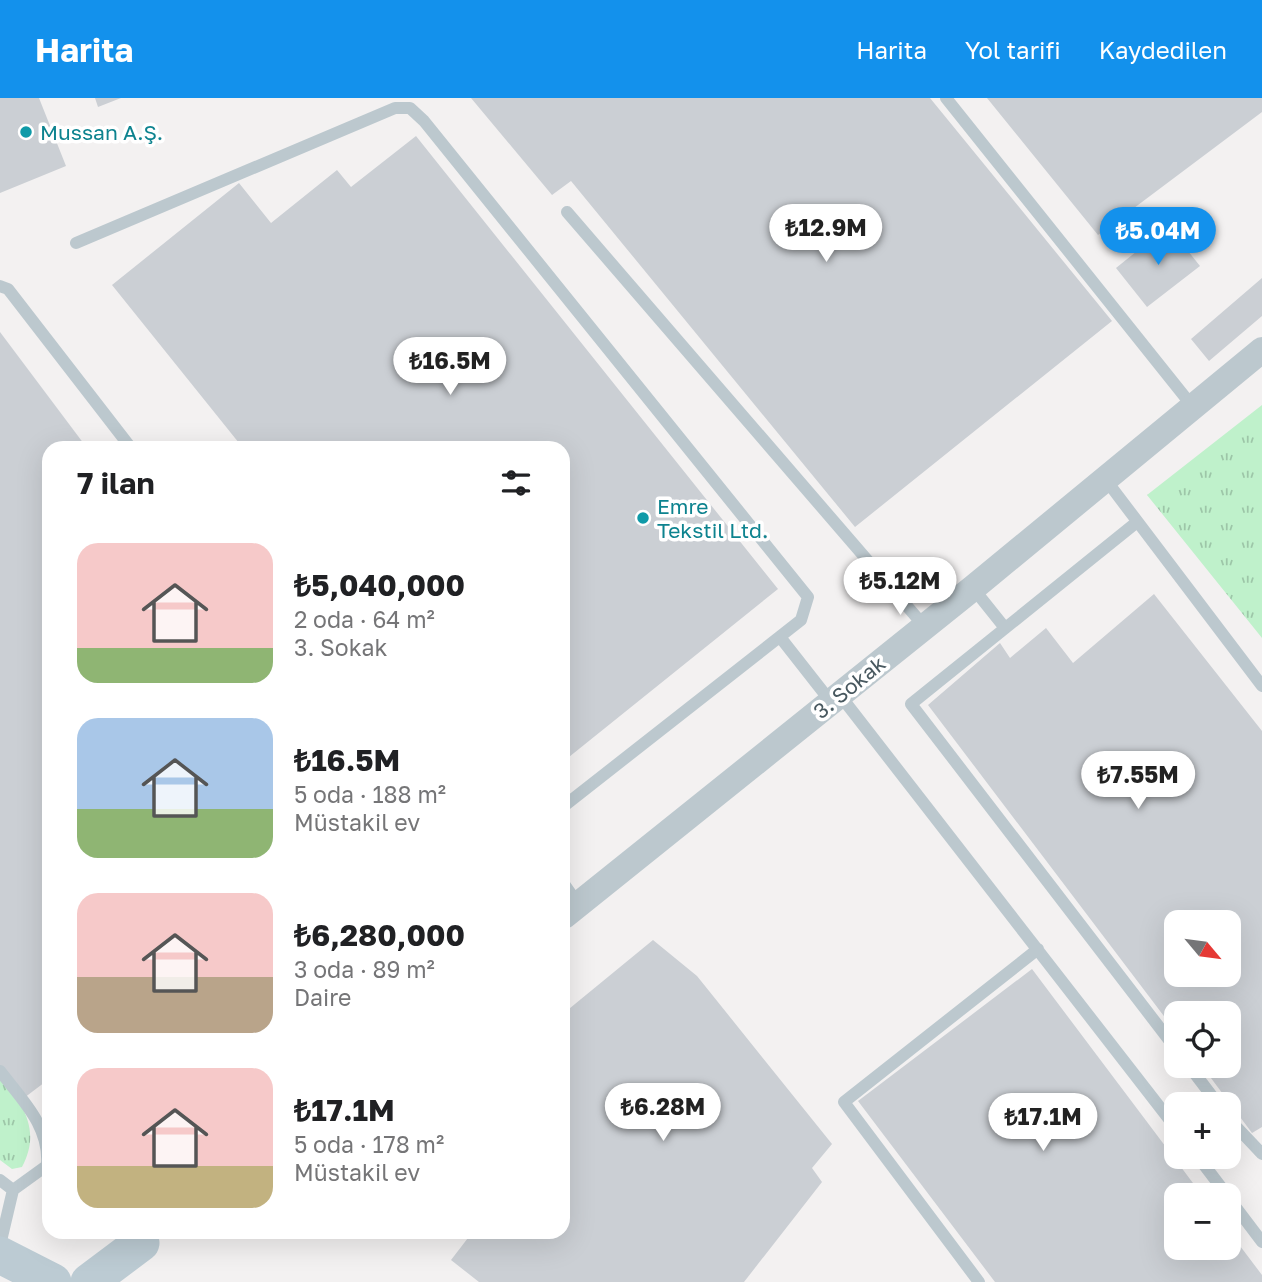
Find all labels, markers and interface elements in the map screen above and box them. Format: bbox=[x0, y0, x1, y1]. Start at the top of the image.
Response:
text: Harita bbox=[35, 30, 133, 69]
text: Harita bbox=[856, 35, 927, 64]
text: Yol tarifi bbox=[965, 35, 1061, 64]
text: Kaydedilen bbox=[1099, 35, 1227, 64]
place label: Mussan A.Ş. bbox=[40, 119, 163, 145]
marker: Mussan A.Ş. bbox=[18, 124, 34, 140]
pin: ₺12.9M bbox=[769, 204, 883, 264]
pin: ₺5.04M bbox=[1101, 208, 1215, 267]
text: ₺12.9M bbox=[785, 213, 867, 241]
text: ₺5.04M bbox=[1116, 216, 1200, 244]
pin: ₺16.5M bbox=[393, 338, 507, 397]
text: ₺16.5M bbox=[409, 346, 491, 374]
icon: filters bbox=[497, 464, 535, 502]
text: 7 ilan bbox=[77, 465, 155, 501]
place label: Emre Tekstil Ltd. bbox=[657, 493, 768, 543]
marker: Emre Tekstil Ltd. bbox=[635, 510, 651, 526]
pin: ₺5.12M bbox=[843, 558, 957, 617]
text: ₺5.12M bbox=[860, 566, 940, 594]
text: ₺5,040,000 bbox=[294, 567, 465, 603]
icon: home bbox=[133, 571, 217, 655]
text: 2 oda · 64 m² bbox=[294, 605, 435, 633]
text: 3. Sokak bbox=[294, 633, 387, 661]
street label: 3. Sokak bbox=[808, 650, 890, 724]
text: ₺16.5M bbox=[294, 742, 400, 778]
icon: home bbox=[133, 746, 217, 830]
pin: ₺7.55M bbox=[1081, 752, 1195, 811]
text: ₺7.55M bbox=[1097, 760, 1179, 788]
text: 5 oda · 188 m² bbox=[294, 780, 446, 808]
text: Müstakil ev bbox=[294, 808, 420, 836]
north arrow bbox=[1164, 910, 1241, 987]
map controls bbox=[1164, 910, 1241, 1260]
text: ₺6,280,000 bbox=[294, 917, 465, 953]
icon: home bbox=[133, 921, 217, 1005]
text: 3 oda · 89 m² bbox=[294, 955, 435, 983]
text: Daire bbox=[294, 983, 351, 1011]
button: locate bbox=[1164, 1001, 1241, 1078]
pin: ₺6.28M bbox=[606, 1084, 720, 1143]
text: ₺17.1M bbox=[294, 1092, 395, 1128]
text: ₺6.28M bbox=[621, 1092, 705, 1120]
button: + bbox=[1164, 1092, 1241, 1169]
pin: ₺17.1M bbox=[986, 1094, 1100, 1153]
icon: home bbox=[133, 1096, 217, 1180]
text: ₺17.1M bbox=[1004, 1102, 1082, 1130]
text: 5 oda · 178 m² bbox=[294, 1130, 444, 1158]
text: Müstakil ev bbox=[294, 1158, 420, 1186]
button: − bbox=[1164, 1183, 1241, 1260]

